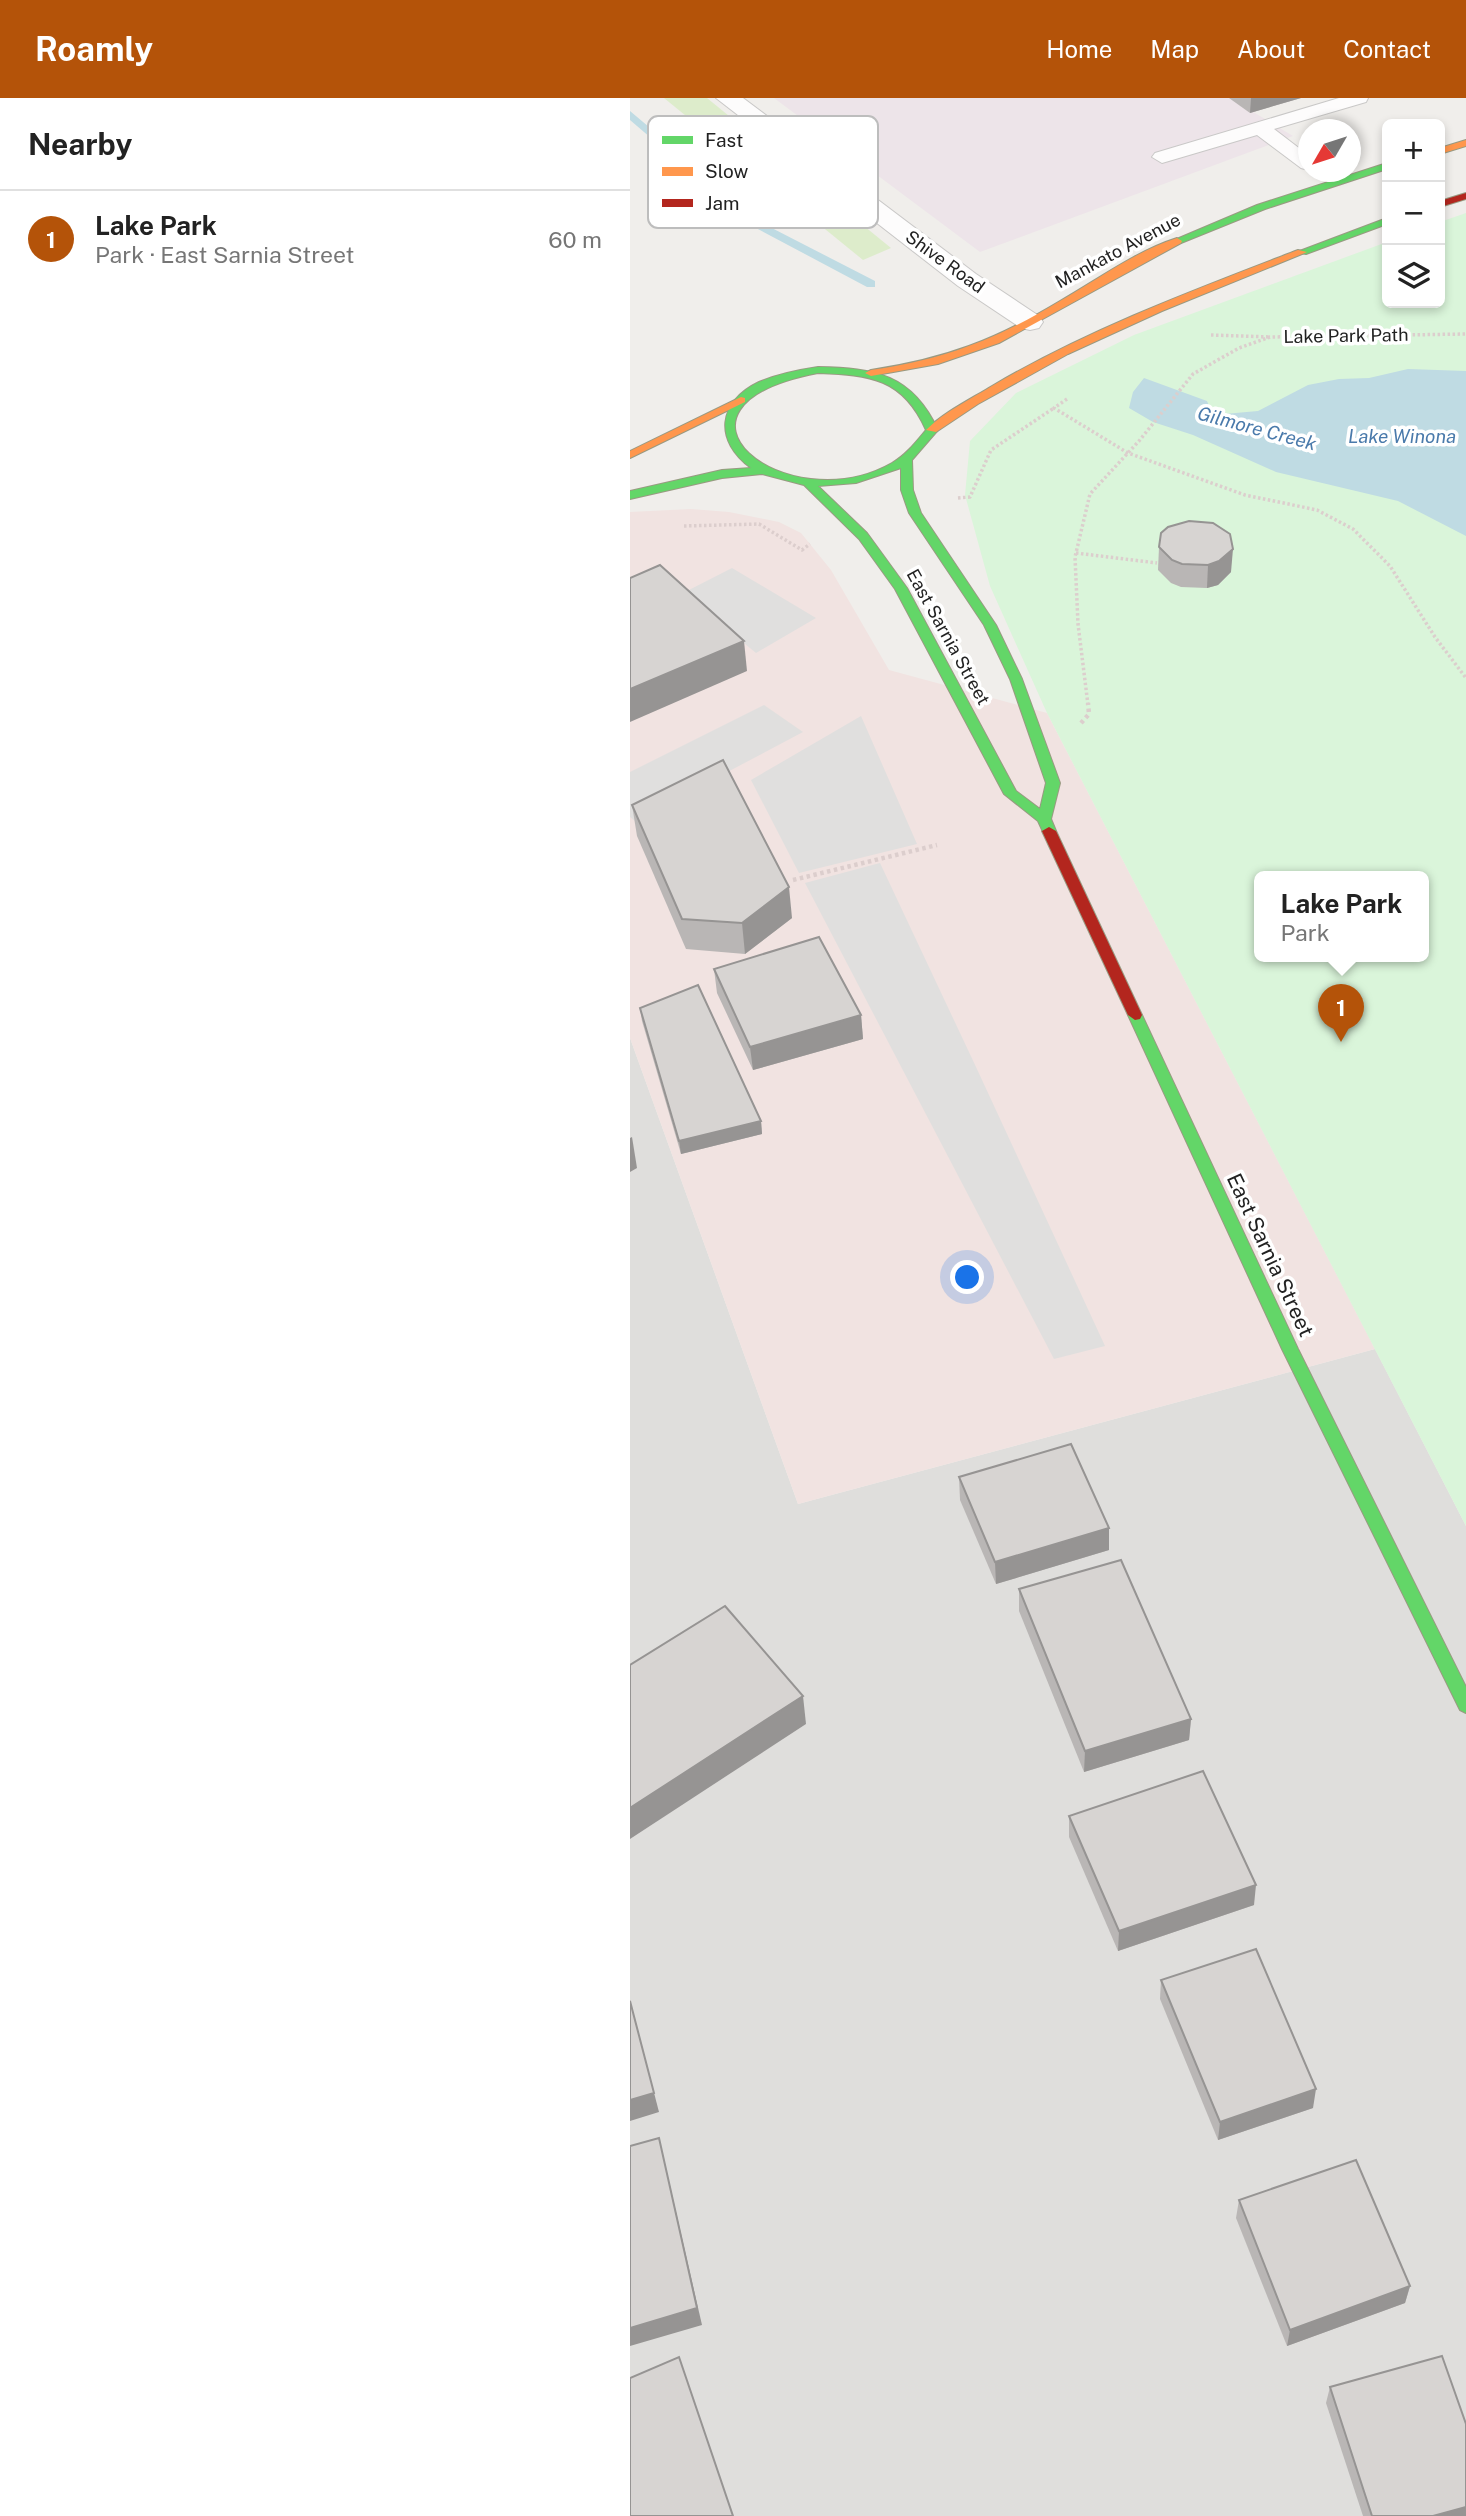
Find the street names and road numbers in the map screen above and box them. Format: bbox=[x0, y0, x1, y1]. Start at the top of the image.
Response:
street label: Mankato Avenue bbox=[1052, 209, 1184, 292]
street label: Shive Road bbox=[902, 226, 989, 297]
street label: Lake Park Path bbox=[1283, 324, 1409, 347]
street label: East Sarnia Street bbox=[902, 565, 994, 708]
street label: East Sarnia Street bbox=[1222, 1169, 1319, 1340]

